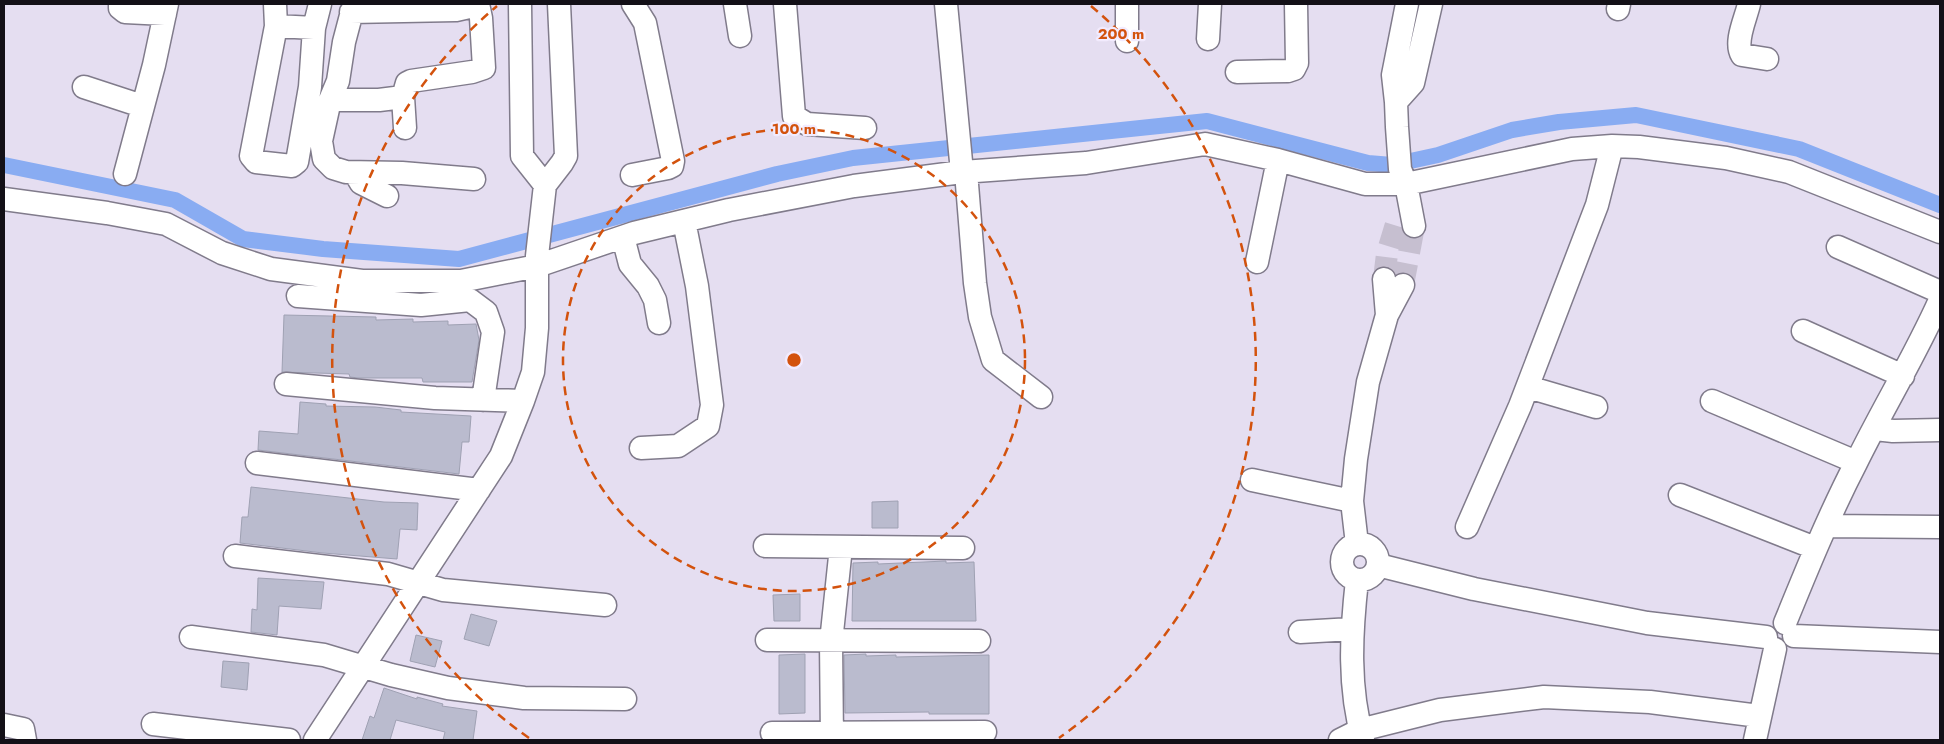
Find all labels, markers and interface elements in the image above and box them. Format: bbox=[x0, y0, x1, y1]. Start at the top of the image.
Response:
text: 200 m bbox=[1098, 23, 1144, 45]
text: 100 m bbox=[772, 118, 816, 140]
centre of rings bbox=[785, 351, 803, 369]

